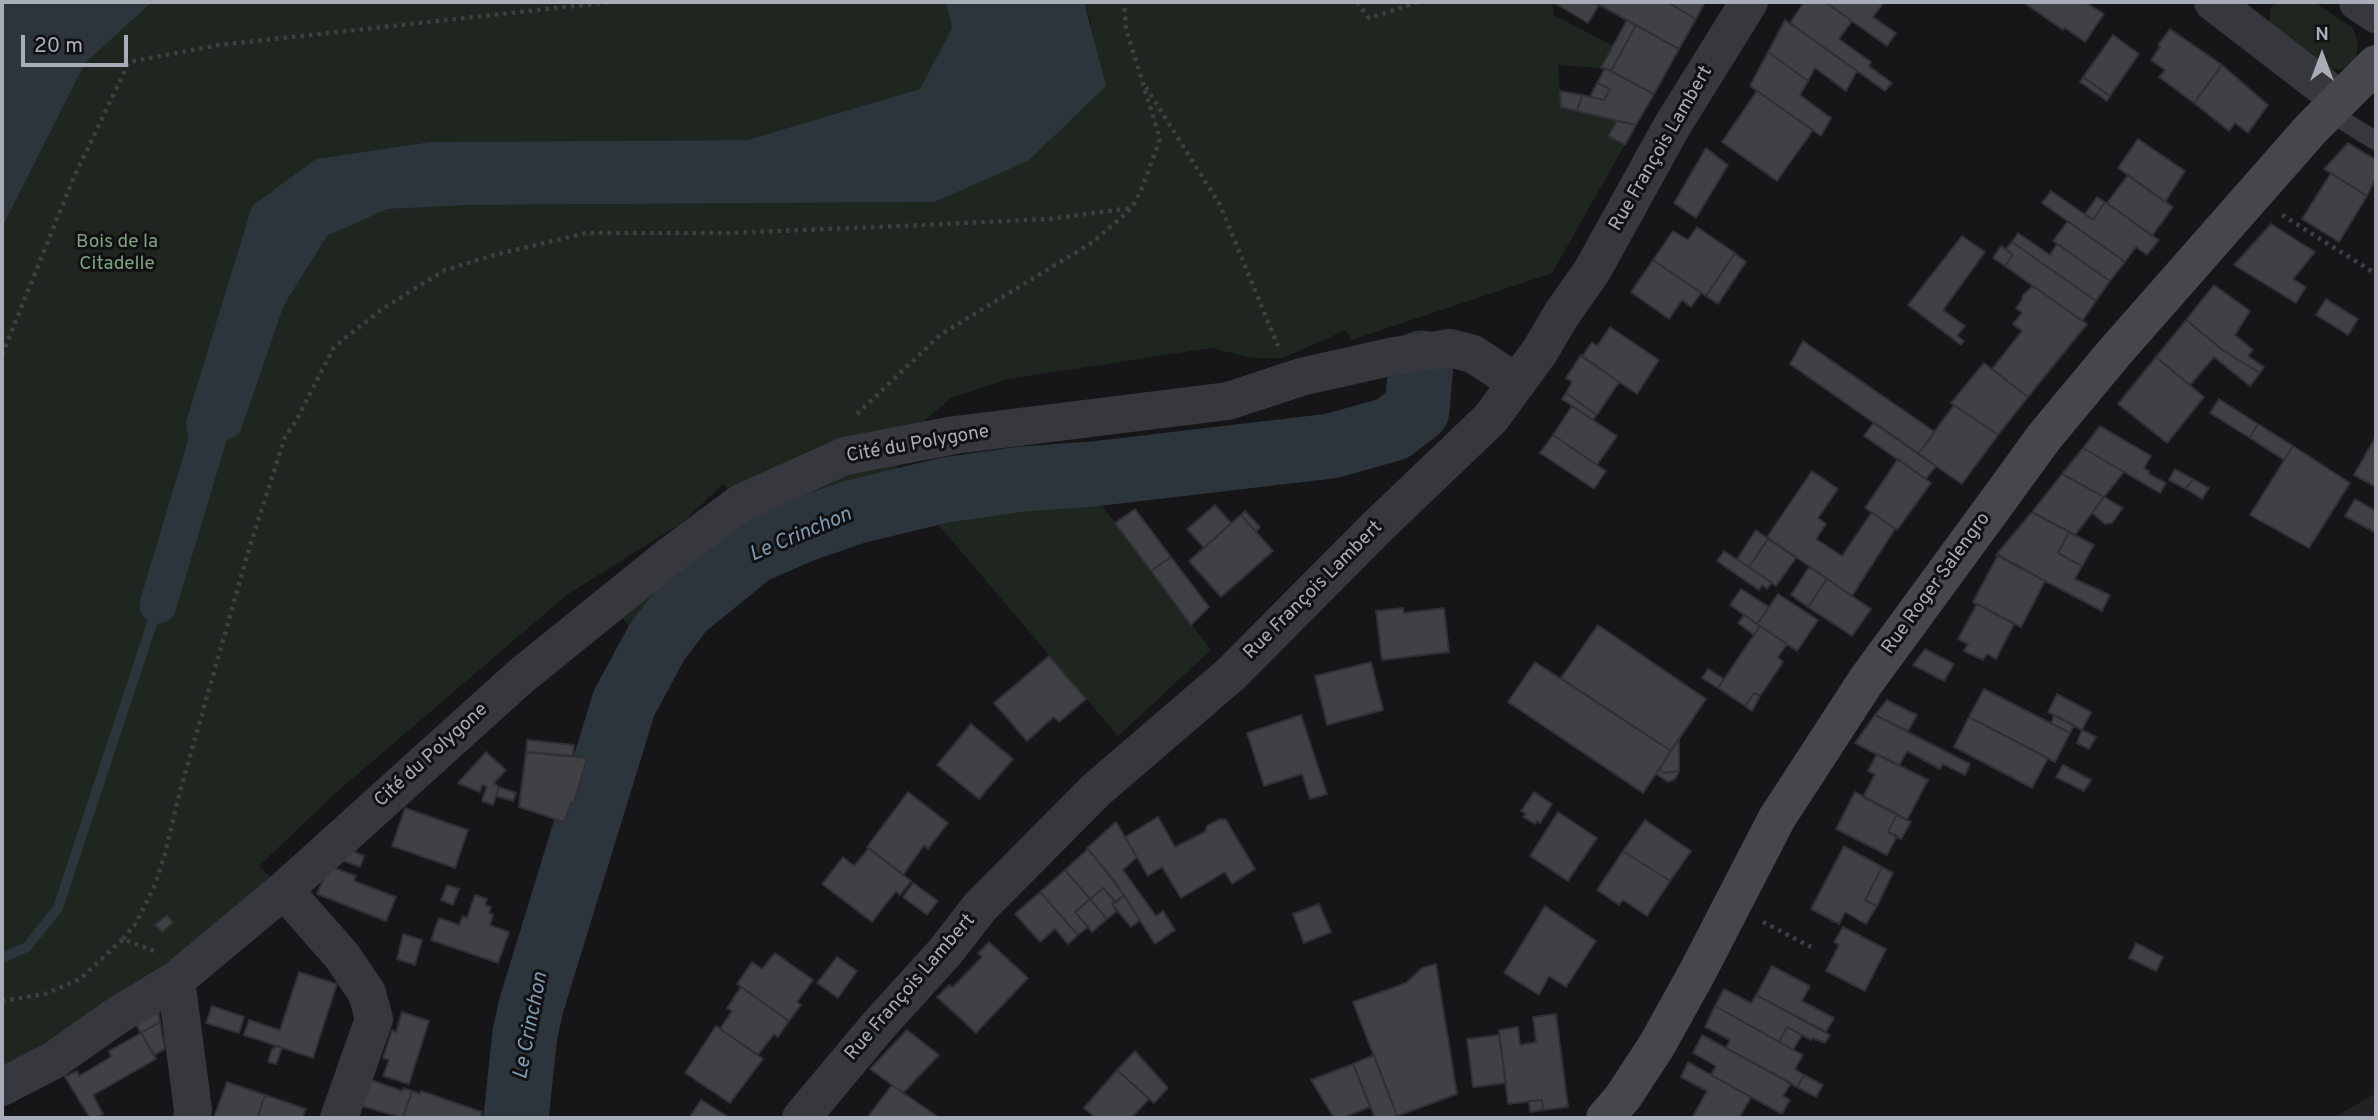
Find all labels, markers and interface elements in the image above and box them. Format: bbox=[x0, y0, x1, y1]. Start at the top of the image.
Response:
scale bar bbox=[24, 21, 131, 65]
north arrow bbox=[2287, 21, 2357, 91]
text: N bbox=[2315, 23, 2329, 47]
text: 20 m bbox=[34, 33, 83, 60]
street label: Rue François Lambert bbox=[1605, 62, 1719, 236]
park label: Bois de la Citadelle bbox=[76, 232, 158, 276]
street label: Cité du Polygone bbox=[845, 421, 991, 469]
water label: Le Crinchon bbox=[746, 503, 856, 569]
street label: Rue Roger Salengro bbox=[1878, 509, 1996, 659]
street label: Rue François Lambert bbox=[1240, 517, 1388, 665]
street label: Cité du Polygone bbox=[371, 699, 493, 813]
street label: Rue François Lambert bbox=[841, 910, 981, 1066]
water label: Le Crinchon bbox=[509, 970, 555, 1082]

